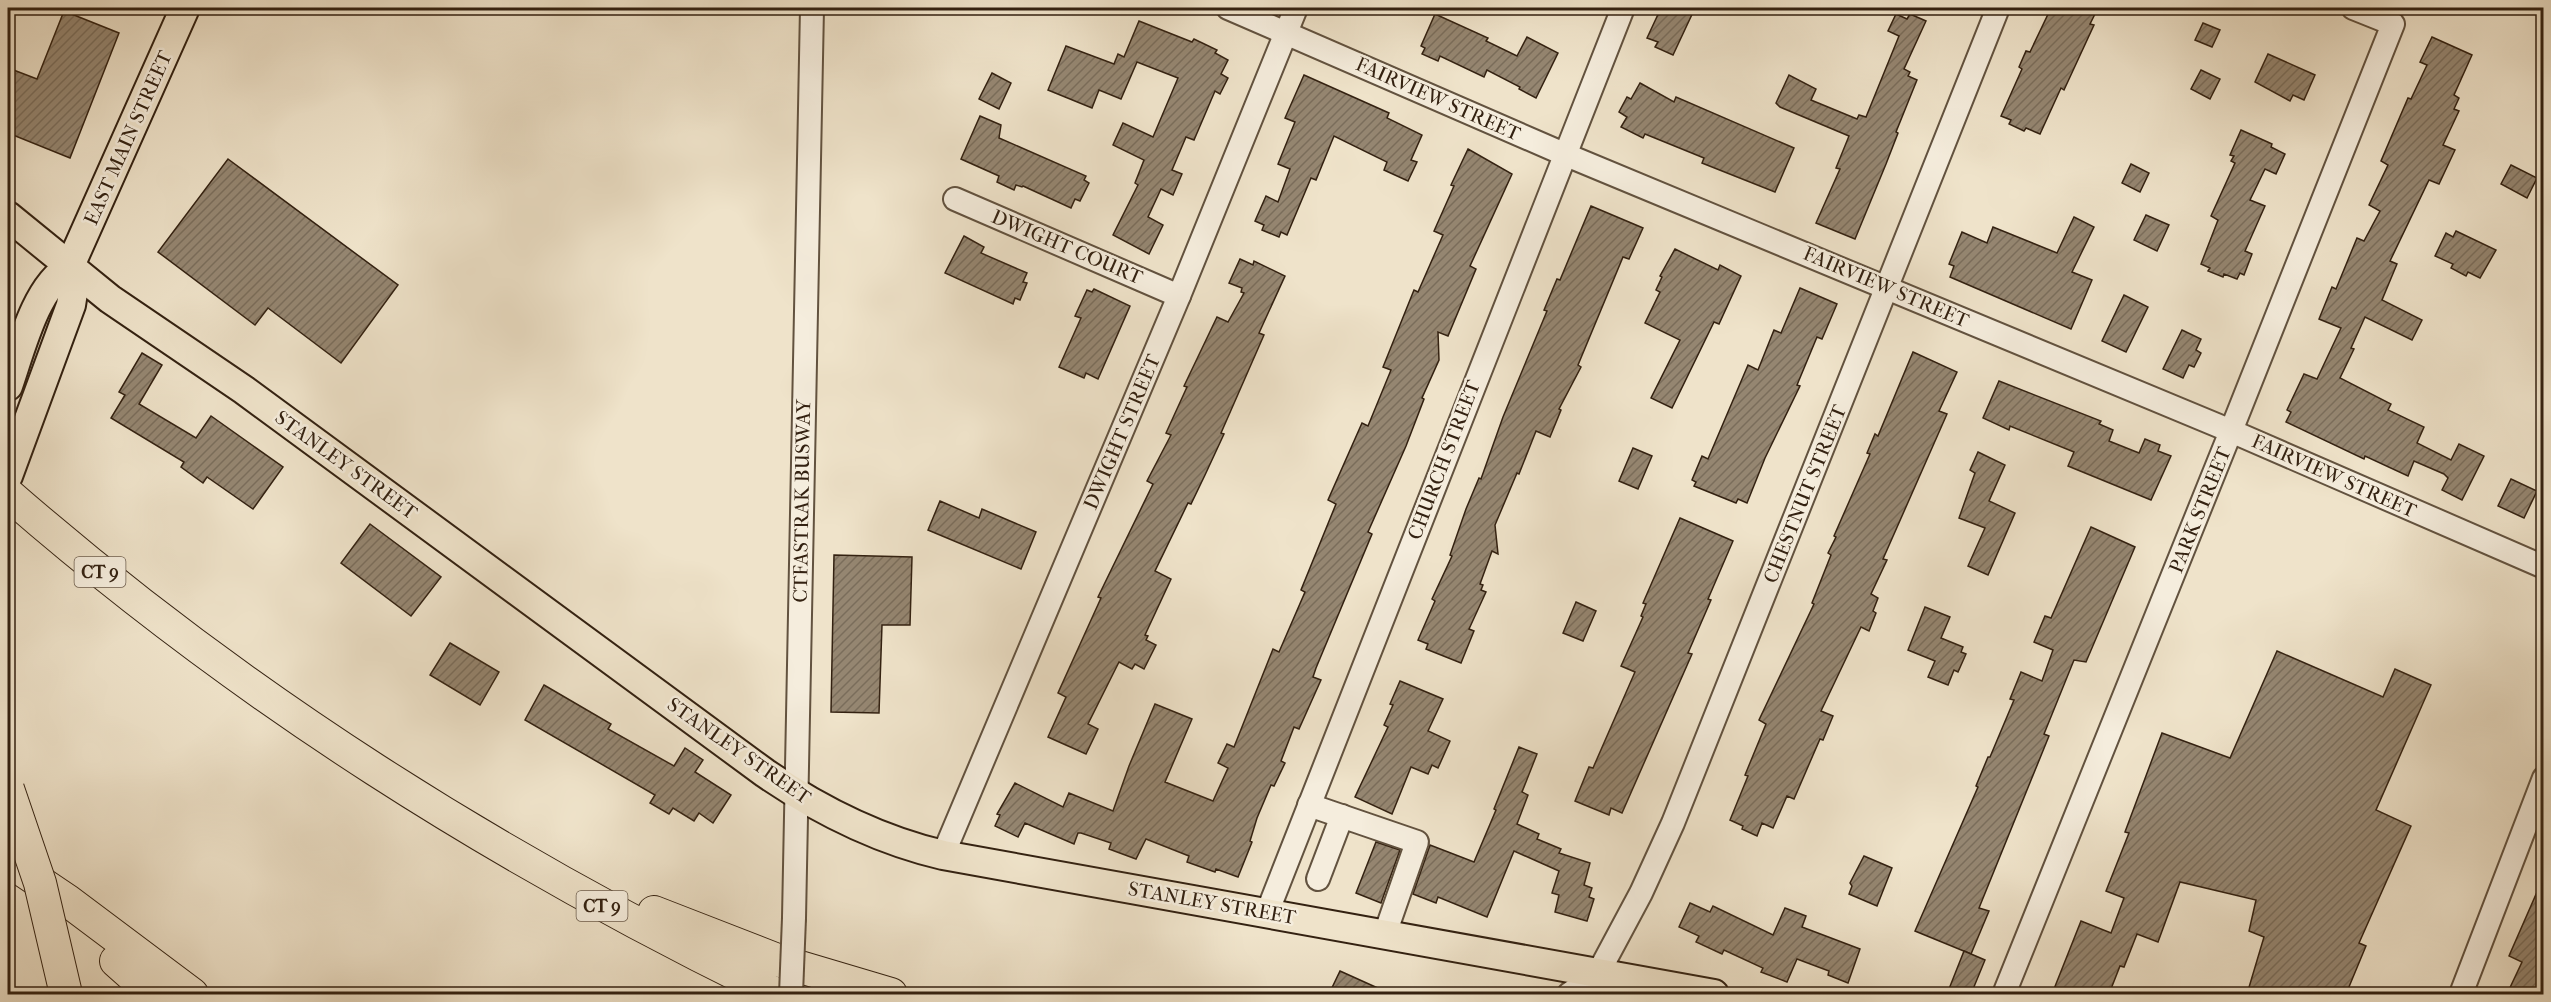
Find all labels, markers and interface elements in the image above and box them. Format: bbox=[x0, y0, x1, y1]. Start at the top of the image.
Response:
street label: EAST MAIN STREET bbox=[79, 47, 177, 229]
street label: FAIRVIEW STREET bbox=[1352, 52, 1524, 146]
street label: DWIGHT COURT bbox=[988, 205, 1146, 289]
street label: FAIRVIEW STREET bbox=[1800, 242, 1973, 332]
street label: DWIGHT STREET bbox=[1079, 351, 1165, 513]
street label: CHURCH STREET bbox=[1403, 377, 1485, 543]
street label: CTFASTRAK BUSWAY bbox=[789, 398, 815, 603]
street label: CHESTNUT STREET bbox=[1759, 401, 1851, 586]
street label: STANLEY STREET bbox=[271, 406, 422, 525]
street label: FAIRVIEW STREET bbox=[2248, 429, 2420, 523]
street label: PARK STREET bbox=[2164, 443, 2236, 576]
road number: CT 9 bbox=[74, 557, 126, 587]
street label: STANLEY STREET bbox=[663, 693, 816, 809]
street label: STANLEY STREET bbox=[1126, 877, 1298, 929]
road number: CT 9 bbox=[576, 891, 628, 921]

